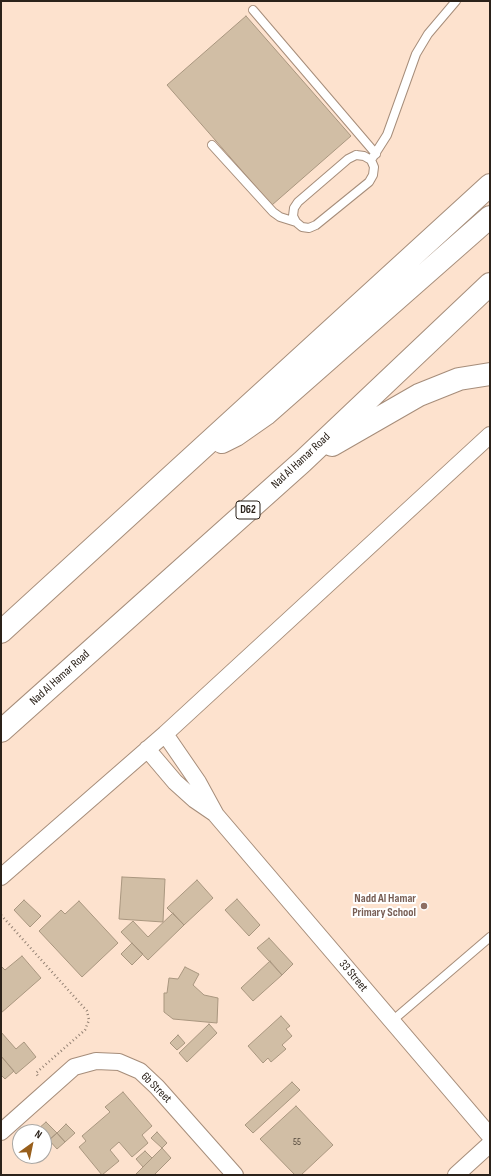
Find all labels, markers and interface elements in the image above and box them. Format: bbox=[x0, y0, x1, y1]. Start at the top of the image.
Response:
street label: Nad Al Hamar Road bbox=[268, 430, 334, 492]
road number: D62 bbox=[236, 501, 260, 519]
street label: Nad Al Hamar Road bbox=[27, 647, 93, 709]
place label: Nadd Al Hamar Primary School bbox=[352, 892, 416, 920]
marker: Nadd Al Hamar Primary School bbox=[419, 901, 429, 911]
street label: 33 Street bbox=[335, 957, 371, 995]
street label: 6b Street bbox=[138, 1070, 174, 1106]
north arrow bbox=[12, 1124, 52, 1164]
text: N bbox=[32, 1127, 44, 1141]
house number: 55 bbox=[293, 1136, 301, 1148]

